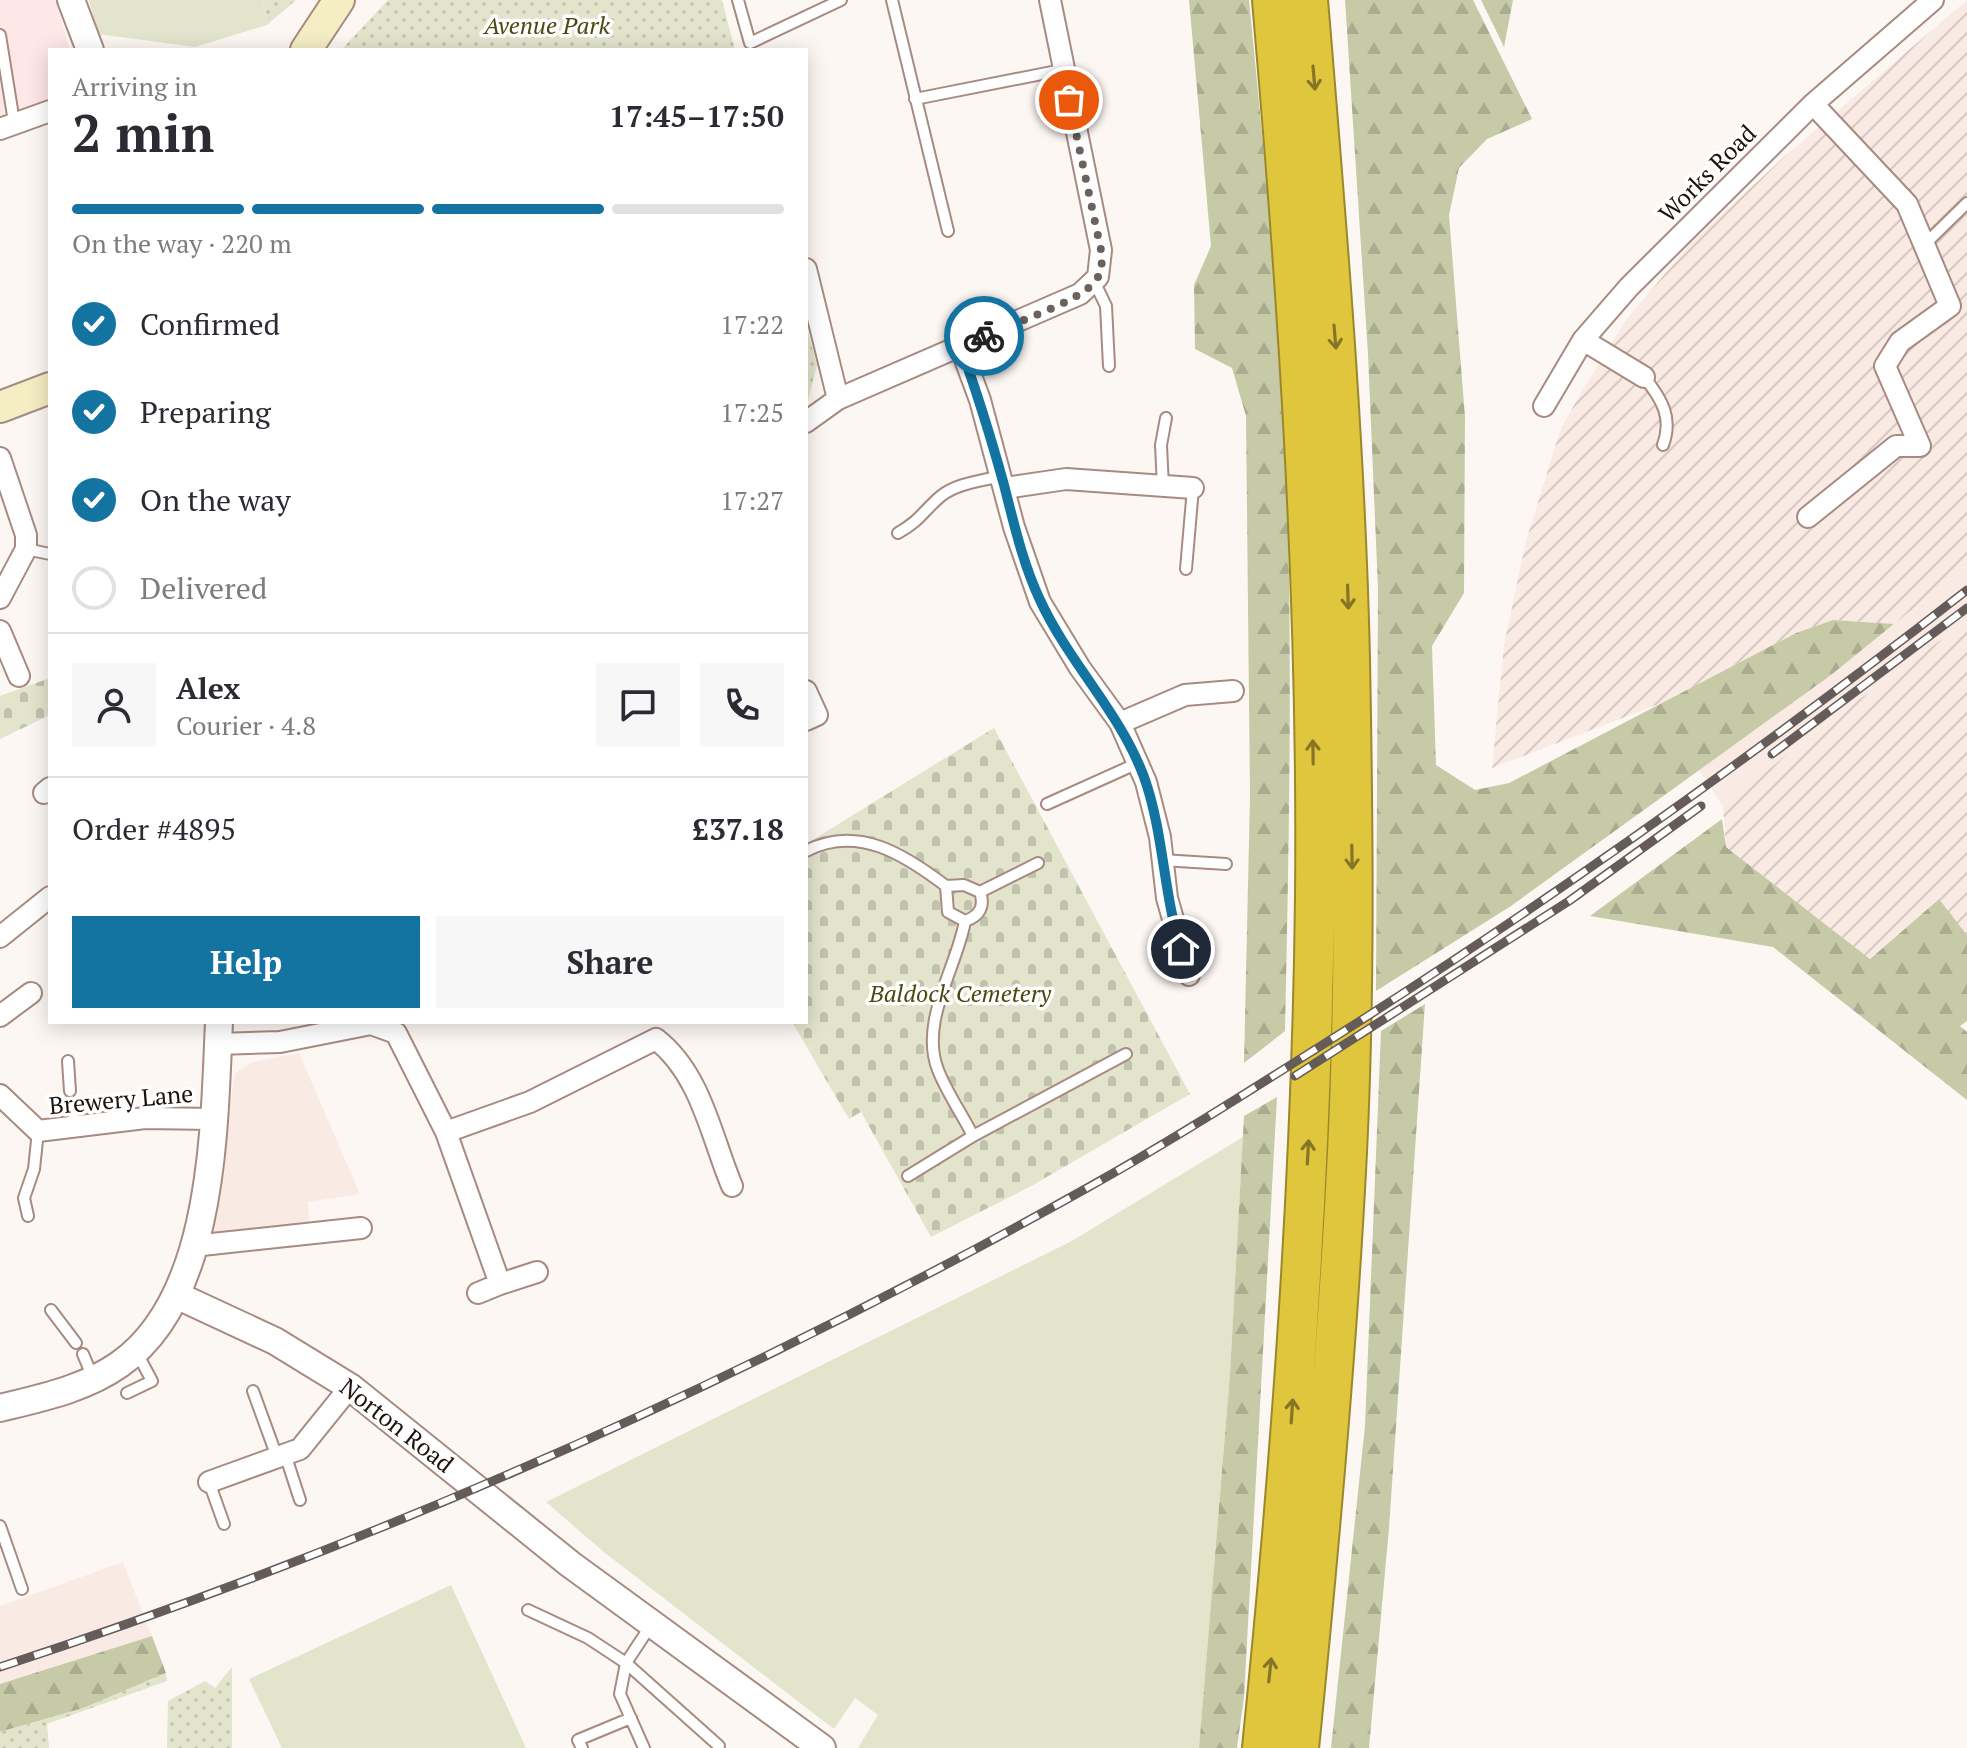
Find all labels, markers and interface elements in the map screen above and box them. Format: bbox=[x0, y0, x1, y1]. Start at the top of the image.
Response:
park label: Avenue Park bbox=[482, 9, 611, 41]
one-way arrow bbox=[1307, 64, 1322, 91]
pin bbox=[1035, 66, 1103, 134]
text: Arriving in bbox=[72, 69, 197, 103]
icon: bag bbox=[1047, 78, 1091, 122]
text: 17:45–17:50 bbox=[609, 96, 784, 136]
text: 2 min bbox=[72, 98, 214, 167]
street label: Works Road bbox=[1651, 117, 1763, 229]
text: On the way · 220 m bbox=[72, 226, 292, 260]
courier bbox=[944, 296, 1024, 376]
icon: check bbox=[72, 302, 116, 346]
text: Confirmed bbox=[140, 304, 280, 344]
text: 17:22 bbox=[720, 307, 784, 341]
icon: bike bbox=[962, 314, 1006, 358]
one-way arrow bbox=[1328, 323, 1343, 350]
icon: check bbox=[72, 390, 116, 434]
text: Preparing bbox=[140, 392, 271, 432]
text: 17:25 bbox=[720, 395, 784, 429]
icon: check bbox=[72, 478, 116, 522]
text: On the way bbox=[140, 480, 291, 520]
text: 17:27 bbox=[720, 483, 784, 517]
text: Delivered bbox=[140, 568, 267, 608]
one-way arrow bbox=[1340, 583, 1355, 610]
button: person bbox=[72, 663, 156, 747]
button: chat bbox=[596, 663, 680, 747]
button: phone bbox=[700, 663, 784, 747]
text: Alex bbox=[176, 668, 240, 708]
text: Courier · 4.8 bbox=[176, 708, 316, 742]
one-way arrow bbox=[1305, 739, 1321, 766]
text: Order #4895 bbox=[72, 809, 236, 849]
text: £37.18 bbox=[692, 809, 784, 849]
one-way arrow bbox=[1344, 843, 1359, 870]
pin bbox=[1147, 915, 1215, 983]
button: Help bbox=[72, 916, 420, 1008]
button: Share bbox=[436, 916, 784, 1008]
icon: home bbox=[1159, 927, 1203, 971]
park label: Baldock Cemetery bbox=[868, 977, 1052, 1009]
street label: Brewery Lane bbox=[48, 1077, 194, 1121]
one-way arrow bbox=[1300, 1139, 1315, 1166]
street label: Norton Road bbox=[334, 1371, 460, 1479]
one-way arrow bbox=[1285, 1398, 1300, 1425]
one-way arrow bbox=[1263, 1657, 1278, 1684]

